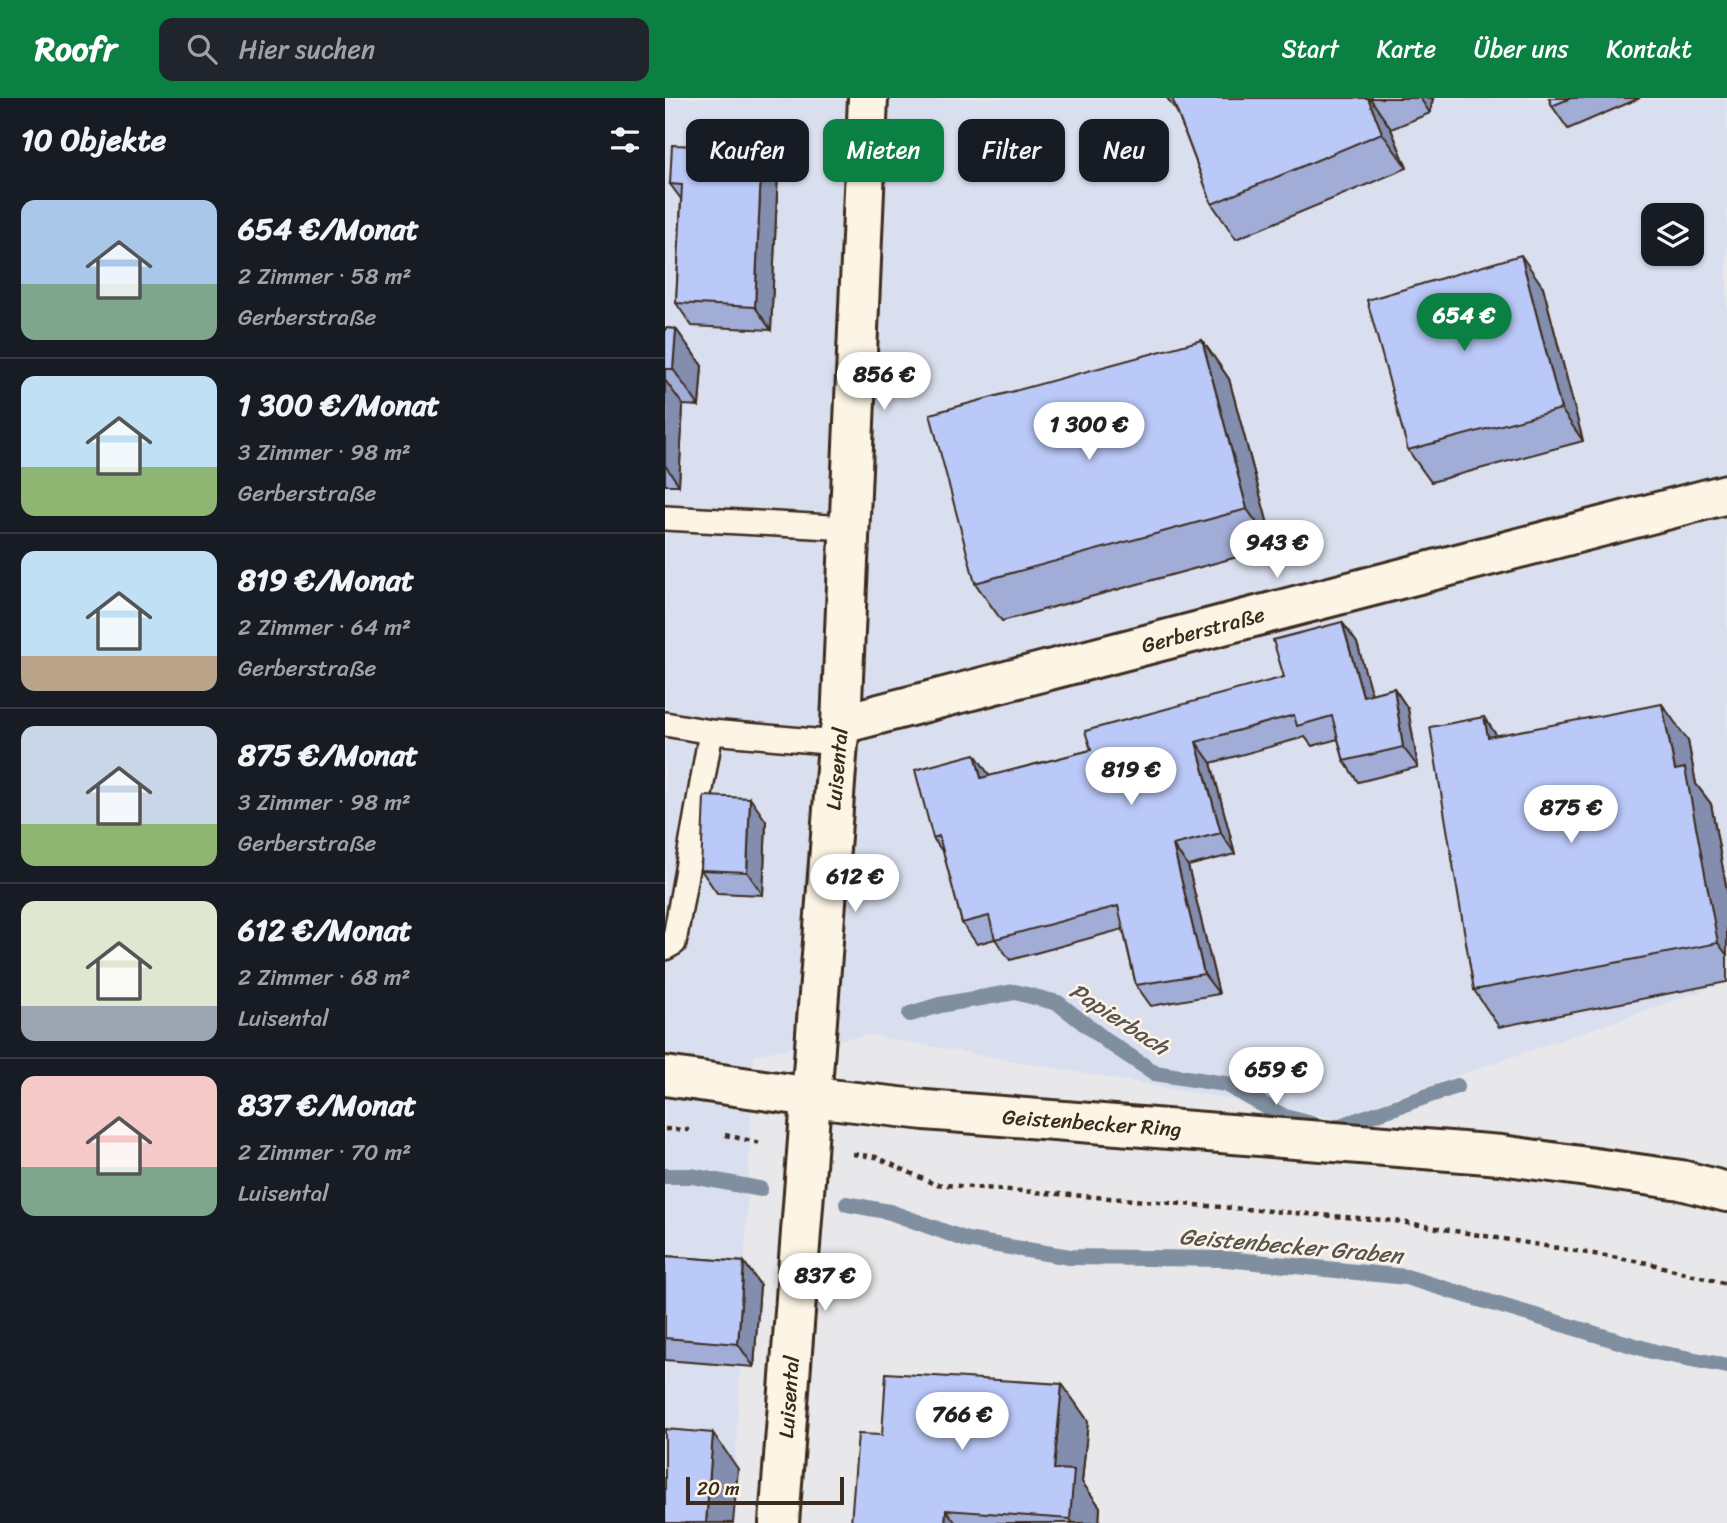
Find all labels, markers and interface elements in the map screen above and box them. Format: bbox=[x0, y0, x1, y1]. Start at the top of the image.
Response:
search box bbox=[159, 18, 649, 81]
text: Roofr bbox=[35, 20, 117, 78]
text: Hier suchen bbox=[239, 26, 375, 72]
text: Start bbox=[1282, 28, 1339, 70]
text: Karte bbox=[1377, 28, 1436, 70]
text: Über uns bbox=[1474, 28, 1569, 70]
text: Kontakt bbox=[1607, 28, 1692, 70]
icon: search bbox=[183, 30, 221, 68]
text: 10 Objekte bbox=[21, 113, 166, 167]
chip: Kaufen bbox=[686, 119, 809, 182]
chip: Mieten bbox=[823, 119, 944, 182]
chip: Filter bbox=[958, 119, 1065, 182]
chip: Neu bbox=[1079, 119, 1169, 182]
icon: filters bbox=[606, 121, 644, 159]
text: 654 €/Monat bbox=[238, 202, 419, 256]
map controls bbox=[1641, 203, 1704, 266]
button: layers bbox=[1641, 203, 1704, 266]
icon: home bbox=[77, 228, 161, 312]
text: 2 Zimmer · 58 m² bbox=[238, 256, 411, 297]
pin: 654 € bbox=[1415, 294, 1513, 353]
text: 654 € bbox=[1433, 295, 1495, 336]
text: Gerberstraße bbox=[238, 297, 376, 338]
pin: 856 € bbox=[835, 352, 933, 412]
text: 856 € bbox=[853, 354, 915, 395]
text: 1 300 €/Monat bbox=[238, 378, 440, 432]
pin: 1 300 € bbox=[1024, 402, 1154, 462]
icon: home bbox=[77, 404, 161, 488]
text: 1 300 € bbox=[1050, 404, 1128, 445]
text: 3 Zimmer · 98 m² bbox=[238, 432, 411, 473]
text: Gerberstraße bbox=[238, 473, 376, 514]
pin: 943 € bbox=[1228, 520, 1326, 580]
text: 943 € bbox=[1246, 522, 1308, 563]
text: 819 €/Monat bbox=[238, 553, 414, 607]
icon: home bbox=[77, 579, 161, 663]
street label: Gerberstraße bbox=[1137, 595, 1269, 665]
text: 2 Zimmer · 64 m² bbox=[238, 607, 411, 648]
text: Gerberstraße bbox=[238, 648, 376, 689]
street label: Luisental bbox=[814, 725, 860, 812]
text: 875 €/Monat bbox=[238, 728, 418, 782]
pin: 819 € bbox=[1082, 748, 1180, 807]
text: 819 € bbox=[1101, 749, 1161, 790]
icon: home bbox=[77, 754, 161, 838]
text: 3 Zimmer · 98 m² bbox=[238, 782, 411, 823]
pin: 875 € bbox=[1522, 786, 1620, 845]
text: 875 € bbox=[1540, 787, 1602, 828]
text: Gerberstraße bbox=[238, 823, 376, 864]
pin: 612 € bbox=[806, 854, 904, 914]
text: 612 € bbox=[826, 856, 884, 897]
text: 612 €/Monat bbox=[238, 903, 412, 957]
icon: home bbox=[77, 929, 161, 1013]
text: 2 Zimmer · 68 m² bbox=[238, 957, 410, 998]
water label: Papierbach bbox=[1061, 971, 1179, 1068]
text: Luisental bbox=[238, 998, 329, 1039]
pin: 659 € bbox=[1227, 1048, 1325, 1107]
text: 659 € bbox=[1245, 1049, 1307, 1090]
text: 837 €/Monat bbox=[238, 1078, 416, 1132]
street label: Geistenbecker Ring bbox=[1001, 1098, 1183, 1148]
icon: home bbox=[77, 1104, 161, 1188]
text: 2 Zimmer · 70 m² bbox=[238, 1132, 411, 1173]
text: Luisental bbox=[238, 1173, 329, 1214]
water label: Geistenbecker Graben bbox=[1178, 1216, 1407, 1276]
pin: 837 € bbox=[776, 1254, 874, 1313]
text: 837 € bbox=[795, 1255, 855, 1296]
street label: Luisental bbox=[767, 1353, 811, 1440]
pin: 766 € bbox=[913, 1392, 1011, 1452]
text: 766 € bbox=[932, 1394, 992, 1435]
text: 20 m bbox=[697, 1472, 740, 1505]
scale bar bbox=[686, 1474, 843, 1506]

